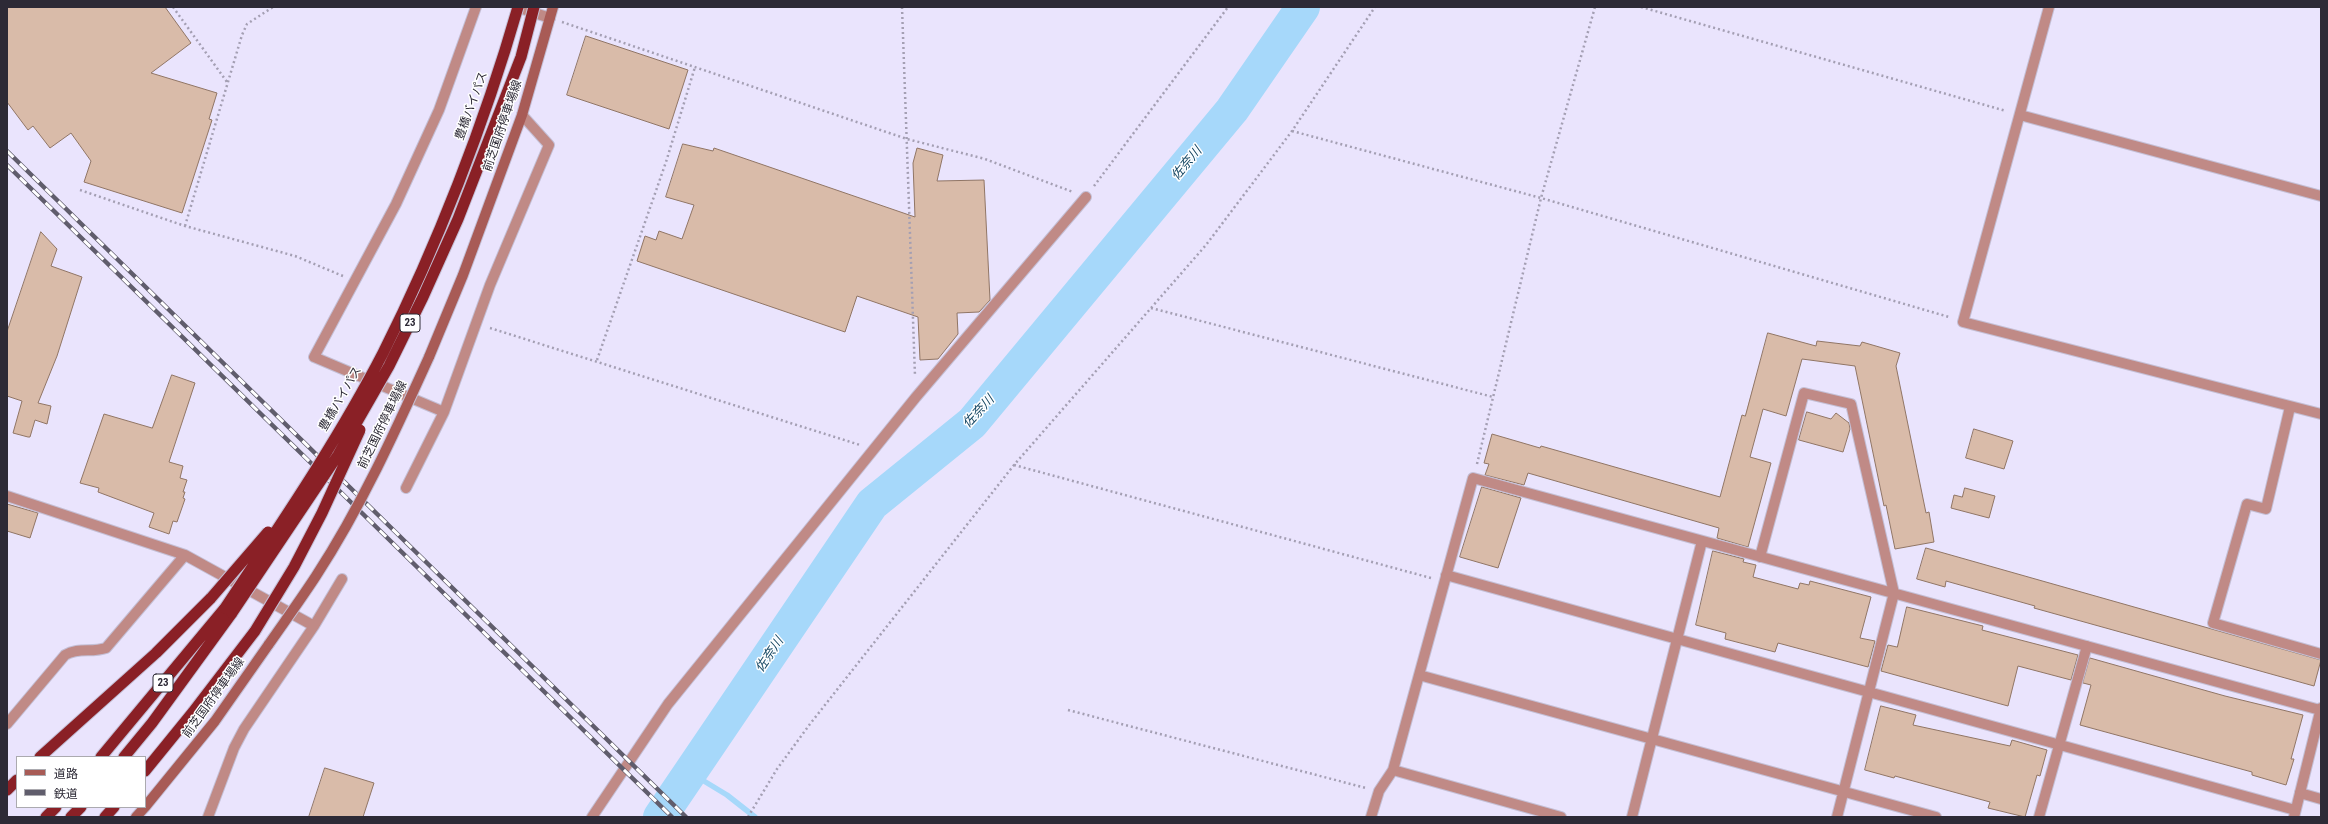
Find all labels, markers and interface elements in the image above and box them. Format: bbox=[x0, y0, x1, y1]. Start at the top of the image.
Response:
street label: 豊橋バイパス bbox=[453, 70, 491, 142]
street label: 前芝国府停車場線 bbox=[481, 78, 525, 174]
water label: 佐奈川 bbox=[1168, 144, 1206, 184]
road number: 23 bbox=[400, 314, 420, 332]
street label: 豊橋バイパス bbox=[317, 364, 365, 434]
street label: 前芝国府停車場線 bbox=[355, 379, 411, 471]
water label: 佐奈川 bbox=[960, 392, 998, 432]
water label: 佐奈川 bbox=[753, 634, 787, 676]
street label: 前芝国府停車場線 bbox=[180, 655, 248, 741]
road number: 23 bbox=[153, 674, 173, 692]
legend bbox=[16, 756, 146, 808]
text: 道路 bbox=[54, 767, 78, 781]
text: 鉄道 bbox=[54, 787, 78, 801]

